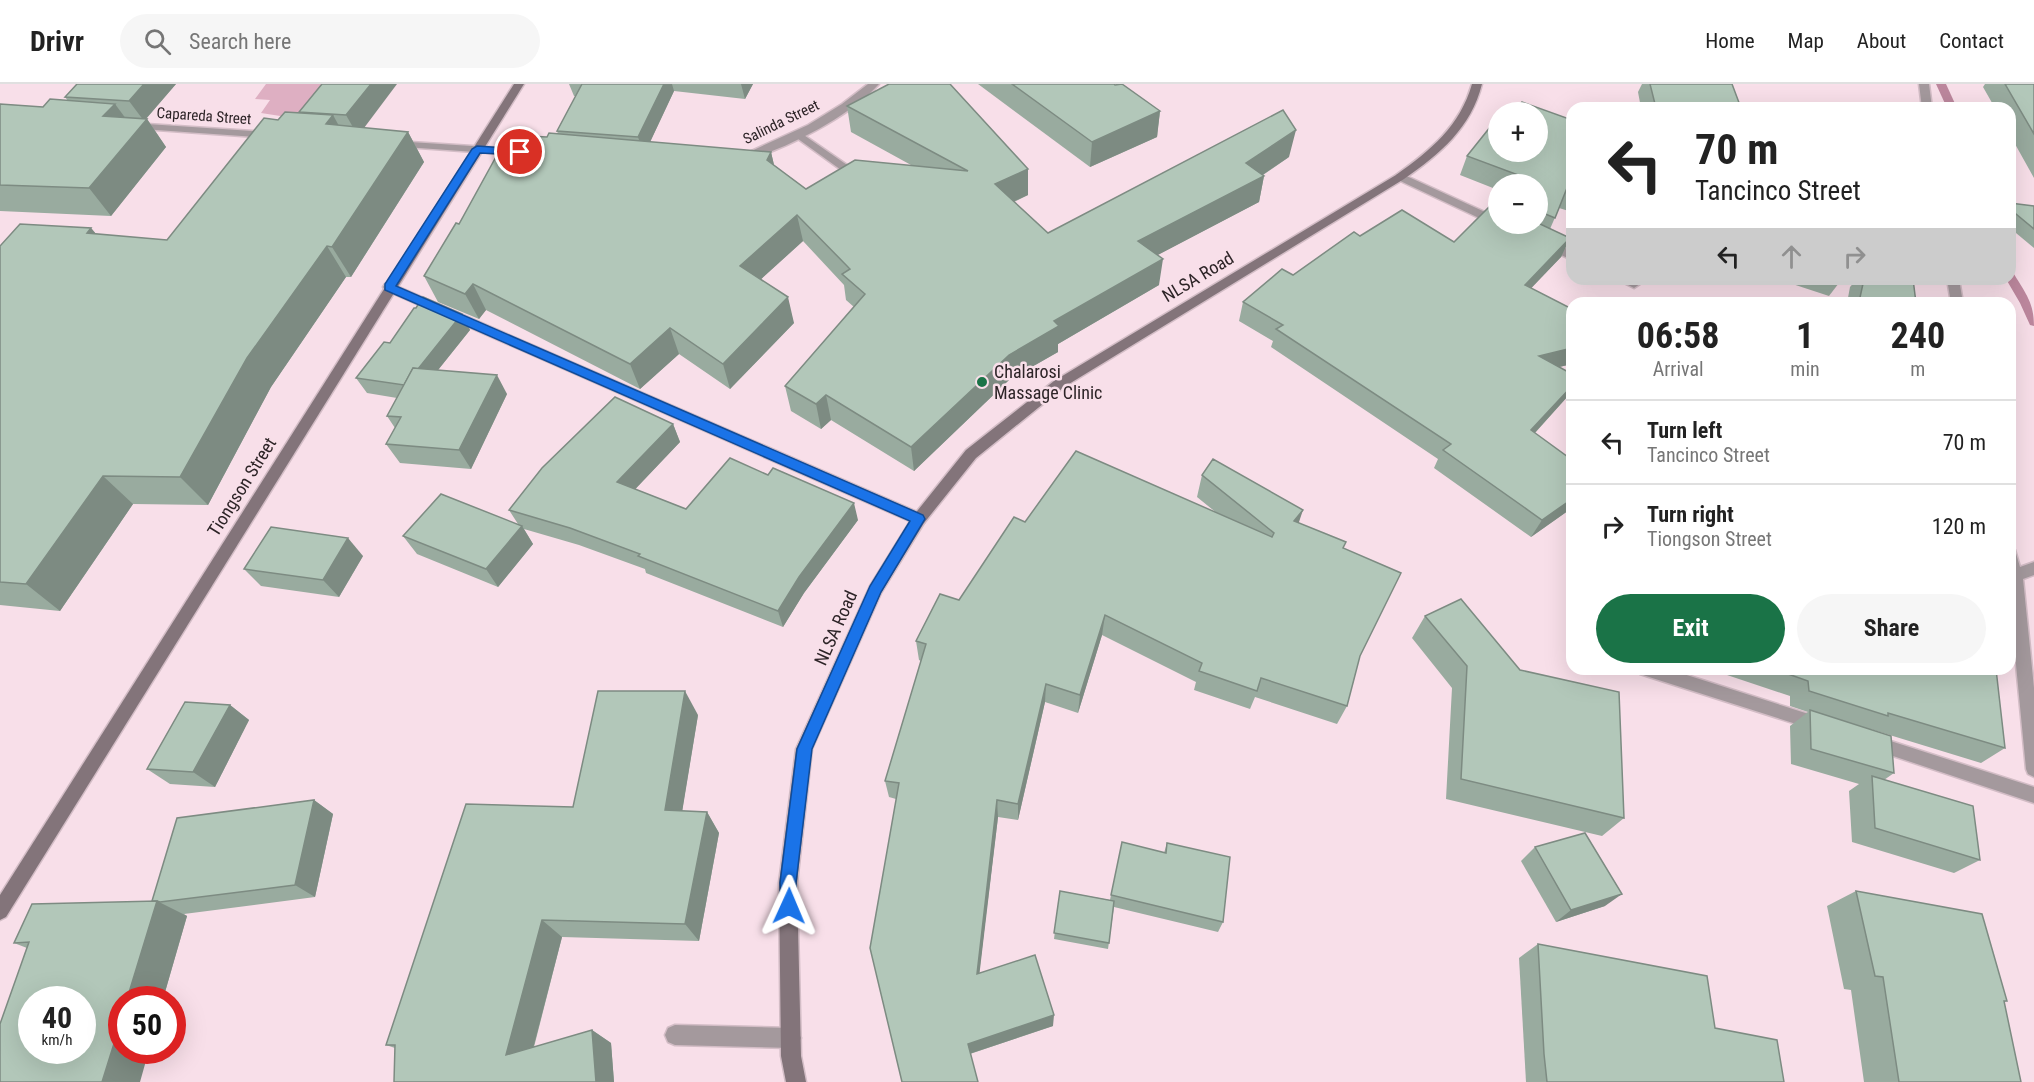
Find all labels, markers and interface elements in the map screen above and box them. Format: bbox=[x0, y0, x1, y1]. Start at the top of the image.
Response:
search box bbox=[120, 14, 540, 68]
text: Drivr bbox=[30, 25, 84, 58]
icon: search bbox=[141, 25, 174, 58]
text: Search here bbox=[189, 29, 291, 54]
text: Home bbox=[1705, 29, 1755, 53]
text: Map bbox=[1788, 29, 1824, 53]
text: About bbox=[1857, 29, 1906, 53]
text: Contact bbox=[1939, 29, 2004, 53]
street label: Salinda Street bbox=[740, 96, 822, 148]
map controls bbox=[1488, 102, 1548, 234]
button: + bbox=[1488, 102, 1548, 162]
street label: Capareda Street bbox=[156, 104, 252, 128]
text: 70 m bbox=[1695, 125, 1778, 174]
pin bbox=[494, 126, 545, 177]
icon: left bbox=[1596, 126, 1674, 204]
icon: arrive bbox=[503, 135, 536, 168]
button: − bbox=[1488, 174, 1548, 234]
text: Tancinco Street bbox=[1695, 175, 1861, 207]
icon: left bbox=[1712, 240, 1745, 273]
icon: ahead bbox=[1775, 240, 1808, 273]
icon: right bbox=[1838, 240, 1871, 273]
street label: NLSA Road bbox=[1158, 247, 1237, 306]
text: 06:58 bbox=[1637, 315, 1719, 357]
text: 1 bbox=[1796, 315, 1814, 357]
text: 240 bbox=[1891, 315, 1945, 357]
text: Arrival bbox=[1653, 357, 1704, 381]
text: min bbox=[1790, 357, 1820, 381]
text: m bbox=[1910, 357, 1925, 381]
place label: Chalarosi Massage Clinic bbox=[994, 361, 1102, 403]
marker: Chalarosi Massage Clinic bbox=[975, 375, 989, 389]
text: Turn left bbox=[1647, 418, 1722, 443]
icon: left bbox=[1596, 426, 1629, 459]
text: 70 m bbox=[1943, 430, 1986, 455]
street label: Tiongson Street bbox=[203, 434, 280, 540]
text: Tancinco Street bbox=[1647, 443, 1770, 467]
text: Turn right bbox=[1647, 502, 1734, 527]
icon: right bbox=[1596, 510, 1629, 543]
text: 120 m bbox=[1932, 514, 1986, 539]
text: Tiongson Street bbox=[1647, 527, 1772, 551]
street label: NLSA Road bbox=[810, 587, 861, 668]
button: Exit bbox=[1596, 594, 1785, 663]
button: Share bbox=[1797, 594, 1986, 663]
position arrow bbox=[757, 874, 821, 938]
speed limit sign: 50 bbox=[108, 986, 186, 1064]
text: 40 bbox=[42, 1000, 72, 1035]
text: km/h bbox=[42, 1031, 72, 1049]

